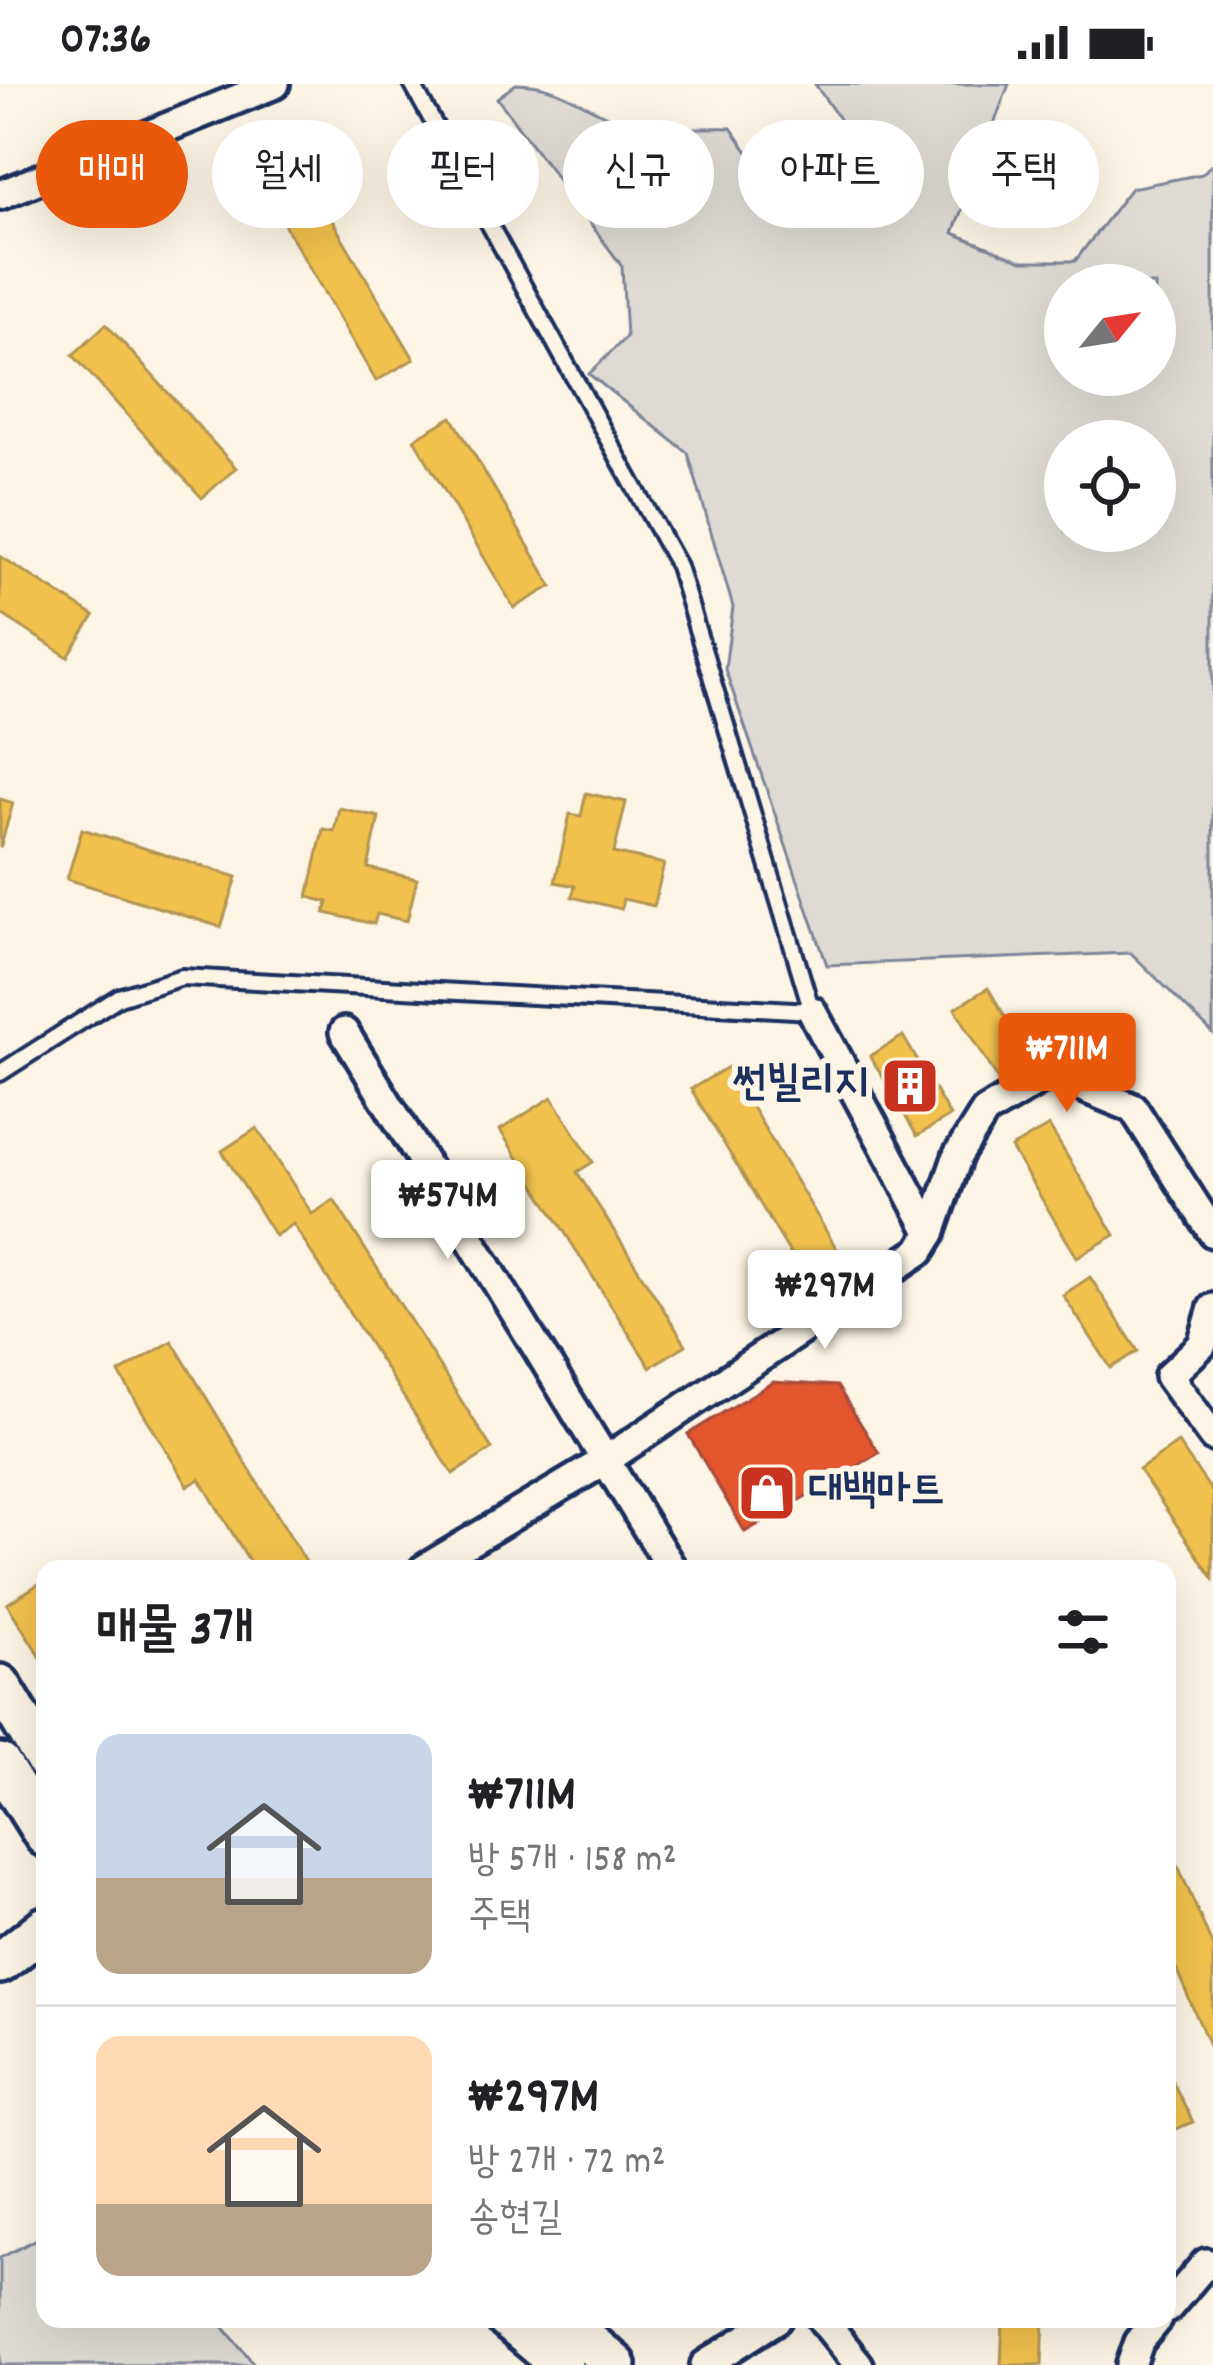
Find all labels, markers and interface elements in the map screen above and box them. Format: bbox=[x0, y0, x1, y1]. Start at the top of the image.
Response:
text: 07:36 bbox=[60, 10, 151, 74]
chip: 매매 bbox=[36, 120, 188, 228]
chip: 월세 bbox=[212, 120, 363, 228]
chip: 필터 bbox=[387, 120, 539, 228]
chip: 신규 bbox=[563, 120, 714, 228]
chip: 아파트 bbox=[738, 120, 924, 228]
chip: 주택 bbox=[948, 120, 1099, 228]
north arrow bbox=[1044, 264, 1176, 396]
map controls bbox=[1044, 264, 1176, 552]
button: locate bbox=[1044, 420, 1176, 552]
pin: ₩711M bbox=[983, 1013, 1151, 1115]
text: ₩711M bbox=[1026, 1024, 1108, 1079]
building icon: 썬빌리지 bbox=[879, 1055, 941, 1117]
place label: 썬빌리지 bbox=[733, 1056, 868, 1116]
pin: ₩574M bbox=[364, 1160, 532, 1262]
text: ₩574M bbox=[398, 1171, 498, 1226]
pin: ₩297M bbox=[741, 1250, 909, 1352]
text: ₩297M bbox=[775, 1261, 875, 1316]
shop icon: 대백마트 bbox=[736, 1462, 798, 1524]
place label: 대백마트 bbox=[809, 1463, 944, 1523]
text: 매물 3개 bbox=[96, 1597, 253, 1669]
icon: filters bbox=[1050, 1599, 1116, 1665]
text: ₩711M bbox=[468, 1762, 576, 1834]
icon: home bbox=[192, 1782, 336, 1926]
text: 방 5개 · 158 m² bbox=[468, 1835, 677, 1890]
text: 주택 bbox=[468, 1891, 531, 1946]
text: ₩297M bbox=[468, 2064, 599, 2136]
icon: home bbox=[192, 2084, 336, 2228]
text: 방 2개 · 72 m² bbox=[468, 2137, 665, 2192]
text: 송현길 bbox=[468, 2193, 562, 2248]

